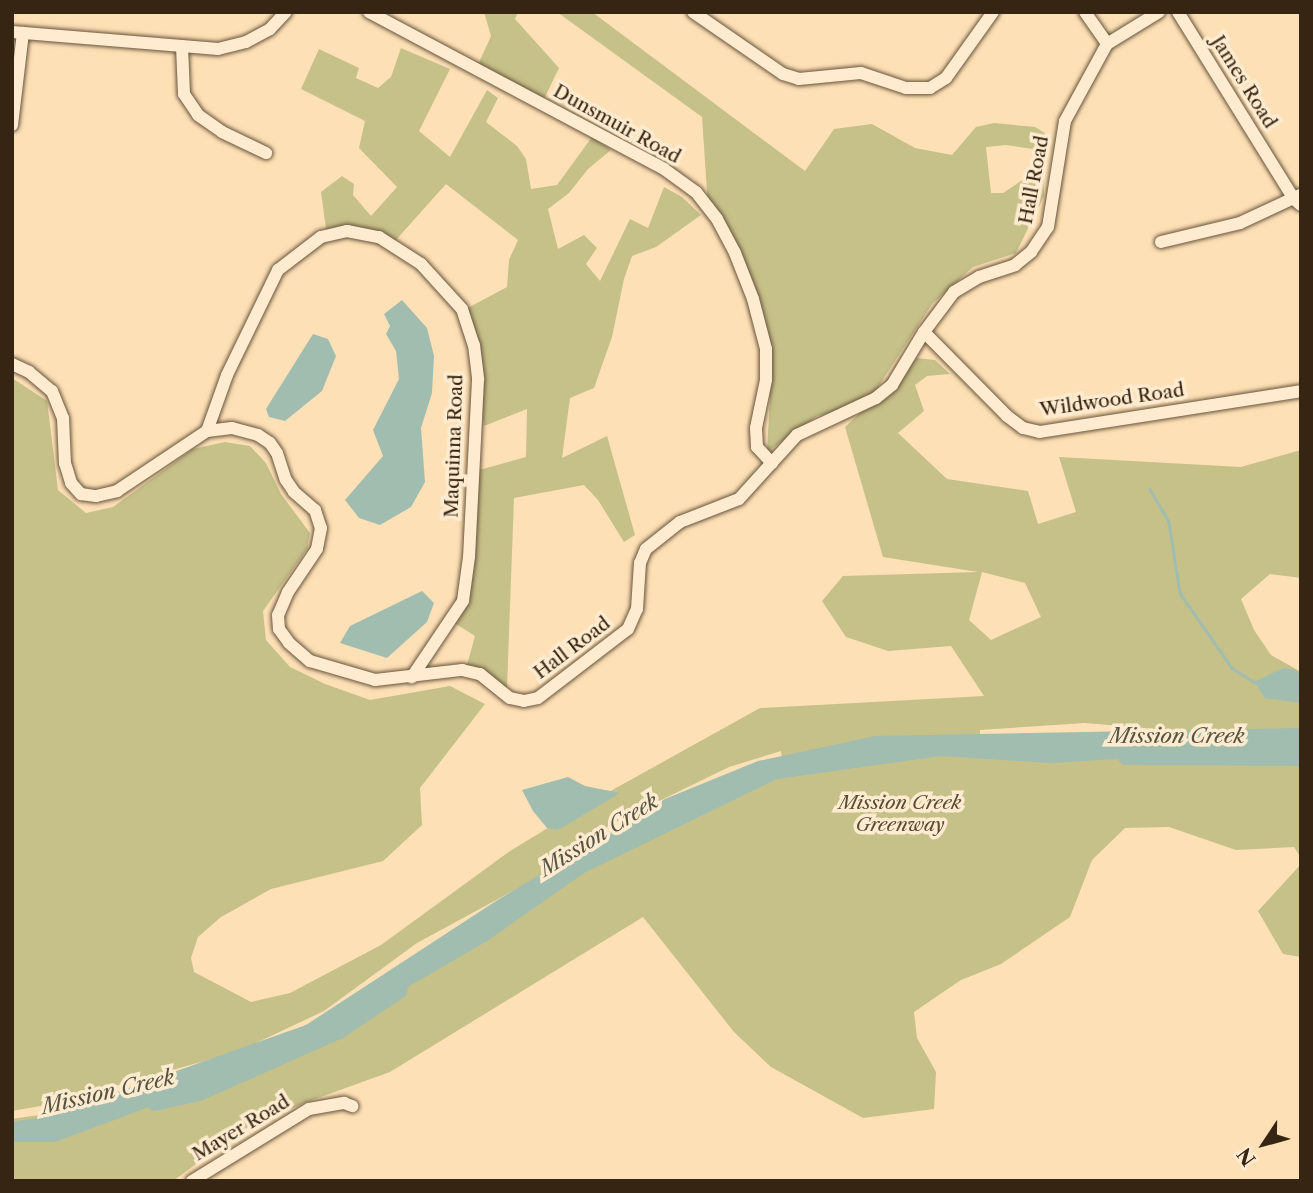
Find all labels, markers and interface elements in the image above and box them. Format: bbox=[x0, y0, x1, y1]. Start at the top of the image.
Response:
street label: James Road bbox=[1206, 31, 1282, 133]
street label: Dunsmuir Road bbox=[549, 79, 685, 169]
street label: Hall Road bbox=[1014, 134, 1054, 226]
street label: Maquinna Road bbox=[440, 374, 468, 518]
street label: Wildwood Road bbox=[1038, 379, 1186, 421]
street label: Hall Road bbox=[529, 612, 615, 684]
water label: Mission Creek bbox=[1109, 723, 1245, 749]
water label: Mission Creek bbox=[535, 788, 663, 882]
park label: Mission Creek Greenway bbox=[839, 792, 961, 836]
water label: Mission Creek bbox=[39, 1064, 177, 1120]
street label: Mayer Road bbox=[188, 1090, 294, 1166]
north arrow bbox=[1229, 1109, 1299, 1179]
text: N bbox=[1232, 1143, 1261, 1170]

